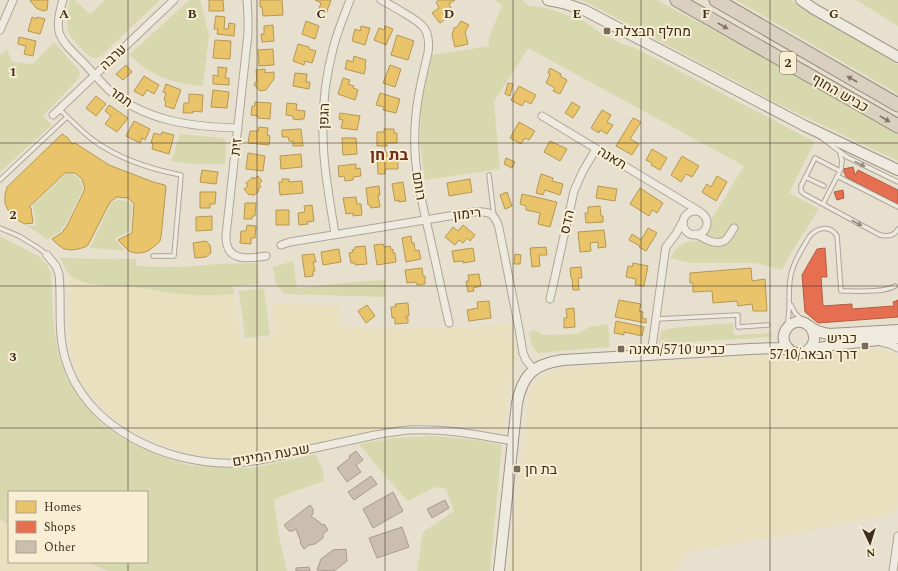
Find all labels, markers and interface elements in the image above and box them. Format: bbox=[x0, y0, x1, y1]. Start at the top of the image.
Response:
text: A bbox=[59, 4, 69, 24]
text: B bbox=[187, 4, 197, 24]
text: C bbox=[316, 4, 326, 24]
text: D bbox=[444, 4, 454, 24]
text: E bbox=[573, 4, 582, 24]
text: F bbox=[702, 4, 710, 24]
text: G bbox=[829, 4, 839, 24]
place label: מחלף חבצלת bbox=[615, 21, 691, 42]
one-way arrow bbox=[717, 23, 729, 30]
marker: מחלף חבצלת bbox=[602, 26, 612, 36]
street label: ערבה bbox=[95, 39, 131, 75]
road number: 2 bbox=[780, 52, 796, 74]
text: 1 bbox=[9, 62, 17, 82]
street label: כביש החוף bbox=[808, 68, 872, 118]
one-way arrow bbox=[846, 75, 858, 82]
street label: תמר bbox=[105, 81, 137, 113]
street label: הגפן bbox=[313, 102, 335, 130]
one-way arrow bbox=[879, 115, 891, 122]
street label: זית bbox=[225, 137, 247, 157]
street label: תאנה bbox=[593, 141, 631, 175]
district label: בת חן bbox=[370, 143, 408, 167]
one-way arrow bbox=[854, 161, 866, 167]
street label: רותם bbox=[406, 170, 432, 202]
street label: רימון bbox=[452, 202, 482, 226]
text: 2 bbox=[9, 205, 17, 225]
street label: הדס bbox=[554, 208, 580, 236]
one-way arrow bbox=[851, 219, 863, 226]
place label: כביש 5710/דרך הבאר bbox=[769, 328, 857, 365]
place label: כביש 5710/תאנה bbox=[629, 339, 725, 360]
marker: כביש 5710/דרך הבאר bbox=[860, 341, 870, 351]
marker: כביש 5710/תאנה bbox=[616, 344, 626, 354]
text: 3 bbox=[9, 347, 17, 367]
street label: שבעת המינים bbox=[231, 438, 311, 472]
place label: בת חן bbox=[525, 459, 558, 480]
marker: בת חן bbox=[512, 464, 522, 474]
legend bbox=[8, 491, 148, 563]
text: Homes bbox=[44, 498, 82, 517]
text: Shops bbox=[44, 518, 76, 537]
north arrow bbox=[850, 523, 890, 563]
text: Other bbox=[44, 538, 76, 557]
text: N bbox=[866, 544, 876, 561]

